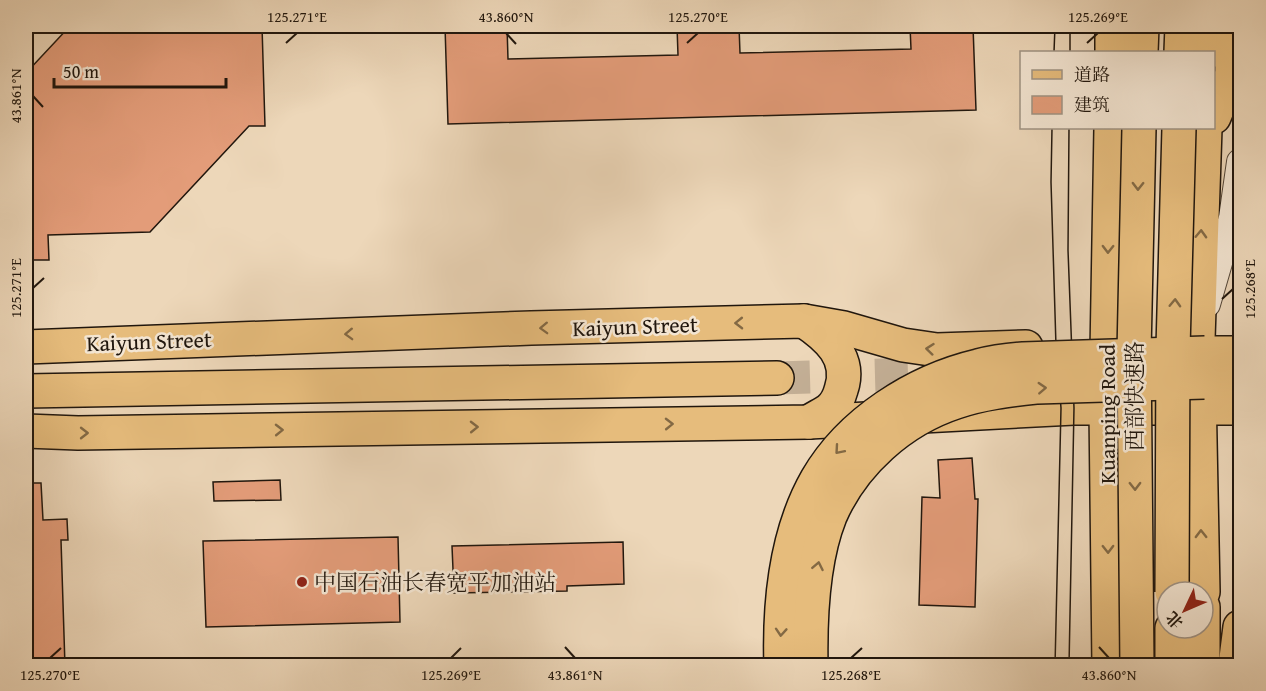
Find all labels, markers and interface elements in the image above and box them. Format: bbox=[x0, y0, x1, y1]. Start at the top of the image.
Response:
text: 125.271°E bbox=[267, 6, 327, 27]
text: 43.860°N bbox=[479, 6, 534, 27]
text: 125.270°E bbox=[668, 6, 728, 27]
text: 125.269°E bbox=[1068, 6, 1128, 27]
scale bar bbox=[54, 51, 226, 89]
legend bbox=[1020, 51, 1215, 129]
text: 50 m bbox=[63, 58, 99, 85]
text: 道路 bbox=[1074, 61, 1110, 88]
text: 43.861°N bbox=[5, 68, 26, 123]
text: 建筑 bbox=[1074, 91, 1110, 118]
one-way arrow bbox=[1132, 181, 1144, 190]
one-way arrow bbox=[1195, 229, 1208, 238]
one-way arrow bbox=[1102, 244, 1115, 253]
text: 125.271°E bbox=[5, 258, 26, 318]
text: 125.268°E bbox=[1239, 259, 1260, 319]
one-way arrow bbox=[1168, 298, 1181, 307]
street label: Kaiyun Street bbox=[572, 308, 698, 344]
one-way arrow bbox=[734, 317, 743, 329]
one-way arrow bbox=[539, 322, 548, 334]
street label: Kaiyun Street bbox=[86, 323, 212, 359]
one-way arrow bbox=[344, 328, 353, 341]
street label: 西部快速路 bbox=[1118, 341, 1150, 451]
one-way arrow bbox=[926, 343, 935, 356]
street label: Kuanping Road bbox=[1091, 344, 1123, 484]
one-way arrow bbox=[1038, 381, 1047, 394]
one-way arrow bbox=[664, 418, 673, 430]
one-way arrow bbox=[469, 421, 478, 433]
one-way arrow bbox=[274, 424, 283, 436]
one-way arrow bbox=[79, 427, 88, 439]
one-way arrow bbox=[835, 443, 846, 454]
one-way arrow bbox=[1129, 481, 1141, 490]
one-way arrow bbox=[1195, 529, 1207, 538]
one-way arrow bbox=[1102, 544, 1114, 553]
one-way arrow bbox=[811, 561, 824, 571]
place label: 中国石油长春宽平加油站 bbox=[314, 566, 556, 598]
marker: 中国石油长春宽平加油站 bbox=[295, 575, 309, 589]
north arrow bbox=[1155, 580, 1215, 640]
text: 北 bbox=[1160, 606, 1188, 635]
one-way arrow bbox=[775, 627, 788, 636]
text: 125.270°E bbox=[20, 664, 80, 685]
text: 125.269°E bbox=[421, 664, 481, 685]
text: 43.861°N bbox=[548, 664, 603, 685]
text: 125.268°E bbox=[821, 664, 881, 685]
text: 43.860°N bbox=[1082, 664, 1137, 685]

